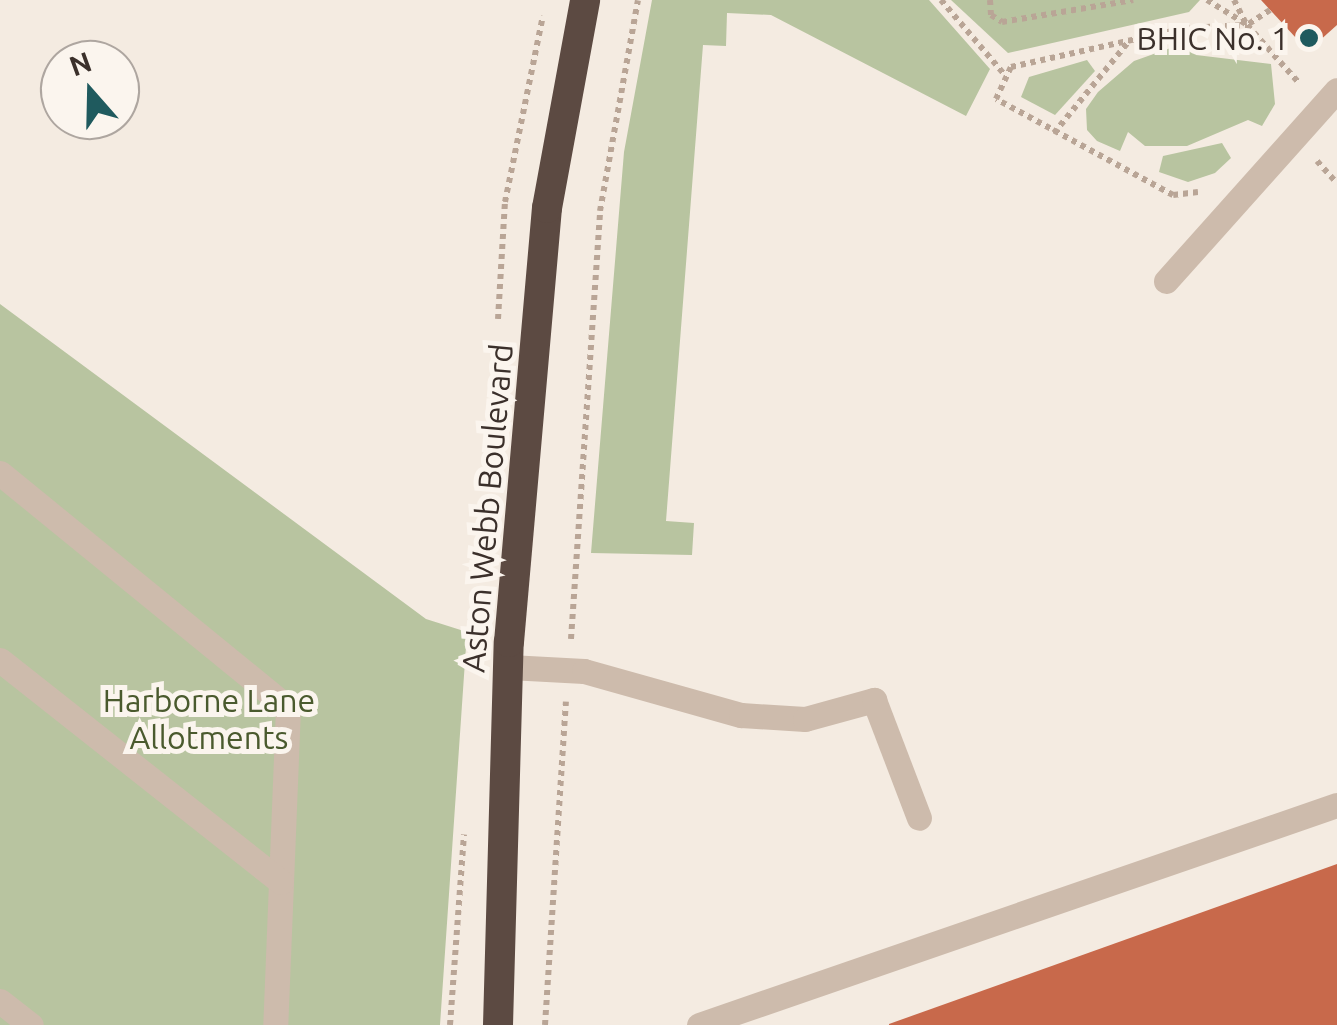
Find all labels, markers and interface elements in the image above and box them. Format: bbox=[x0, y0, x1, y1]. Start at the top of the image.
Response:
place label: BHIC No. 1 bbox=[1137, 19, 1289, 57]
marker: BHIC No. 1 bbox=[1298, 27, 1320, 49]
north arrow bbox=[40, 40, 140, 140]
text: N bbox=[65, 45, 95, 81]
street label: Aston Webb Boulevard bbox=[454, 342, 520, 674]
park label: Harborne Lane Allotments bbox=[103, 682, 315, 757]

